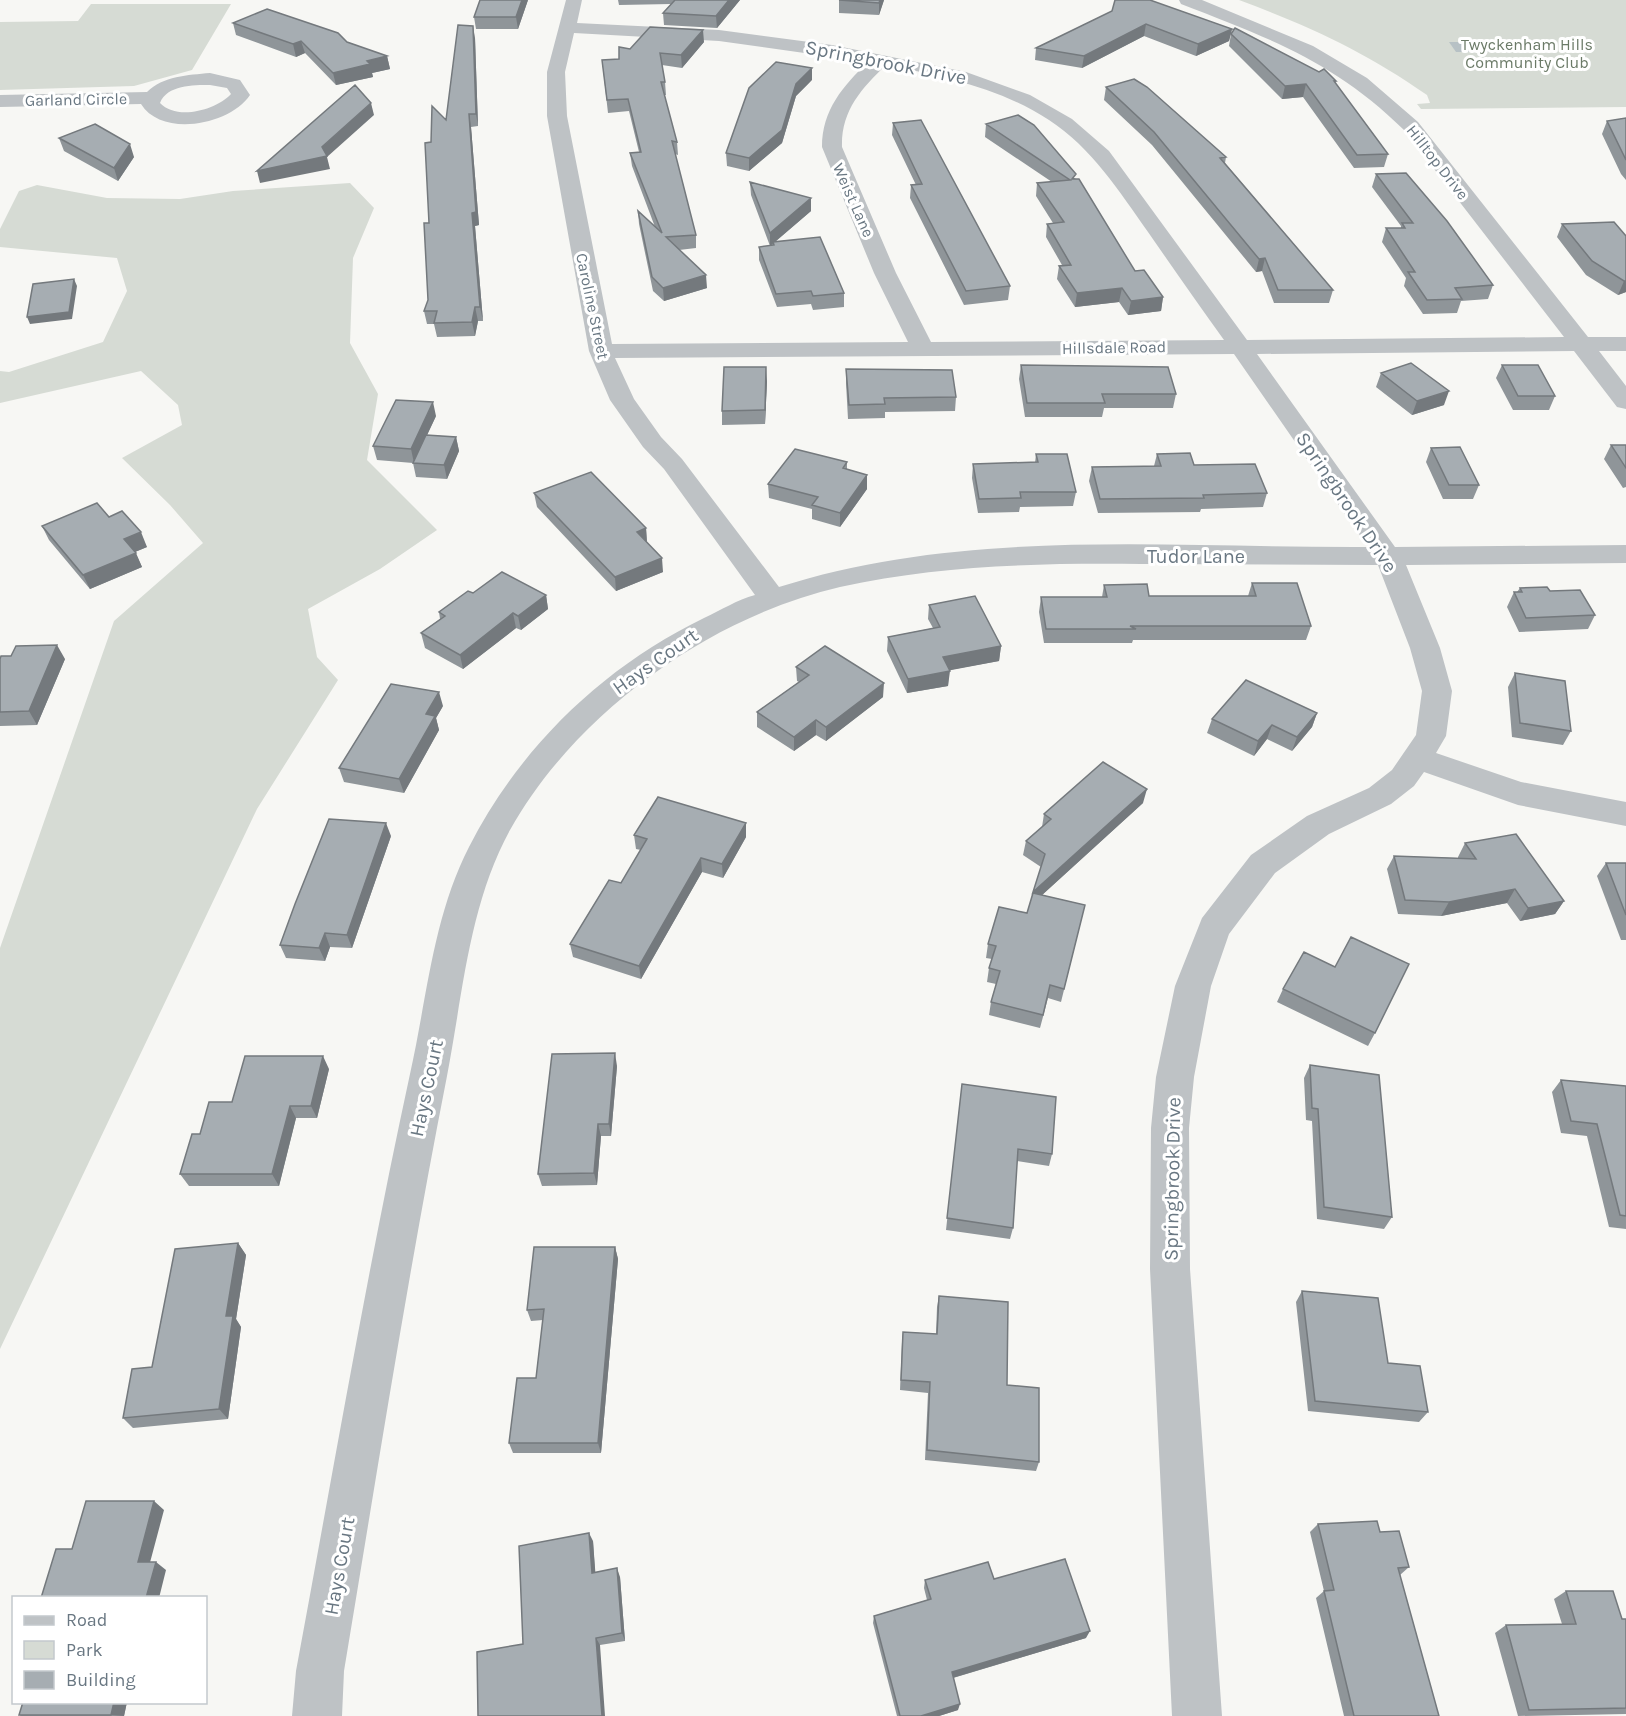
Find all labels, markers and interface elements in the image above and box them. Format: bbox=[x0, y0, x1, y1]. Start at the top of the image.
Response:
park label: Twyckenham Hills Community Club bbox=[1461, 35, 1593, 72]
street label: Springbrook Drive bbox=[803, 36, 969, 89]
street label: Garland Circle bbox=[25, 89, 127, 110]
street label: Hilltop Drive bbox=[1403, 121, 1473, 204]
street label: Weist Lane bbox=[829, 160, 878, 240]
street label: Caroline Street bbox=[572, 251, 613, 361]
street label: Hillsdale Road bbox=[1062, 337, 1166, 358]
street label: Springbrook Drive bbox=[1291, 428, 1402, 577]
street label: Tudor Lane bbox=[1147, 545, 1245, 568]
street label: Hays Court bbox=[608, 623, 703, 699]
street label: Hays Court bbox=[405, 1037, 448, 1139]
street label: Springbrook Drive bbox=[1160, 1097, 1185, 1261]
street label: Hays Court bbox=[320, 1515, 359, 1617]
legend bbox=[12, 1596, 207, 1704]
text: Road bbox=[66, 1609, 107, 1631]
text: Park bbox=[66, 1639, 103, 1661]
text: Building bbox=[66, 1669, 136, 1691]

